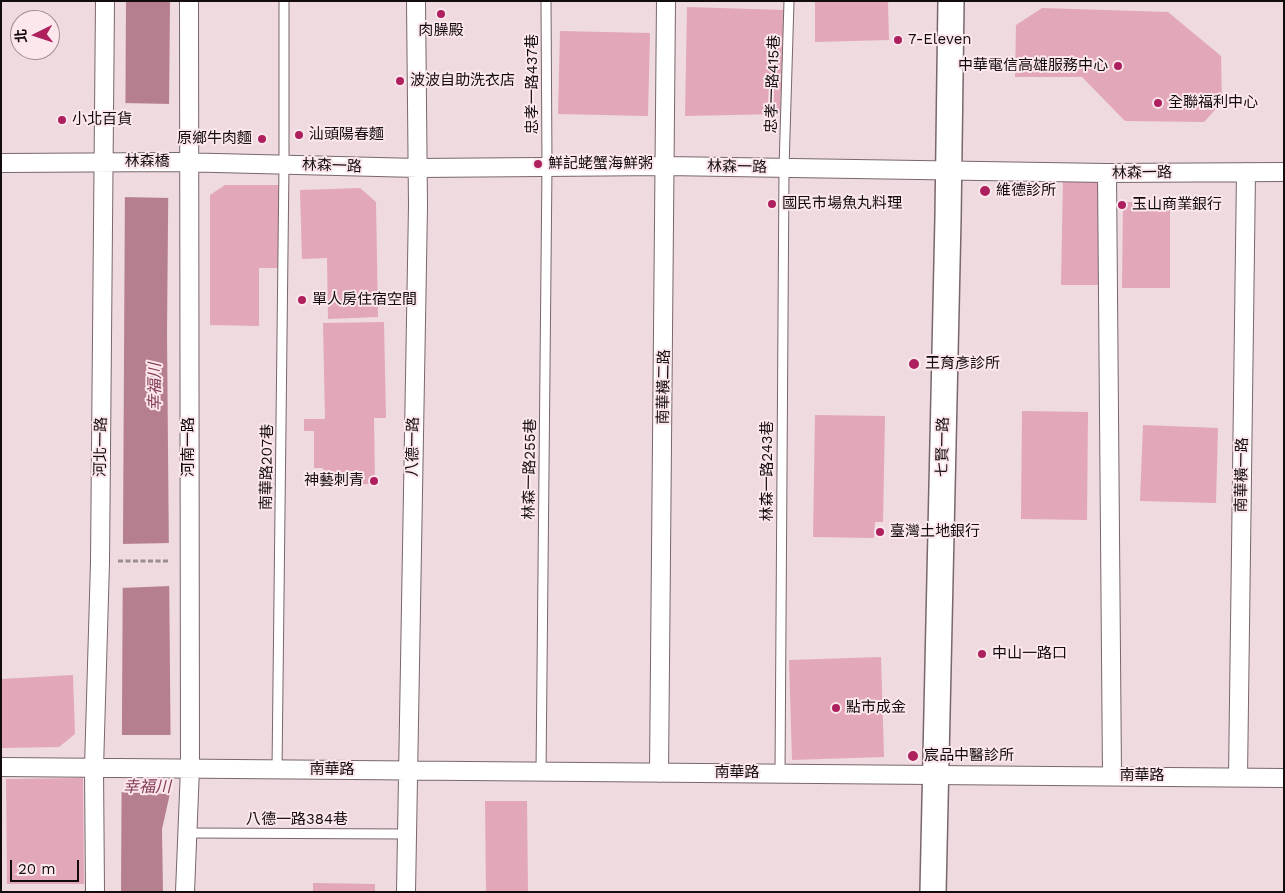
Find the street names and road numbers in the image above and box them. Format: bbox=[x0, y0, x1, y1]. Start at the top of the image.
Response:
street label: 忠孝一路437巷 bbox=[524, 34, 542, 134]
street label: 忠孝一路415巷 bbox=[762, 34, 784, 134]
street label: 林森橋 bbox=[125, 153, 169, 171]
street label: 林森一路 bbox=[302, 156, 362, 176]
street label: 林森一路 bbox=[707, 157, 767, 177]
street label: 林森一路 bbox=[1112, 163, 1172, 183]
street label: 南華橫二路 bbox=[654, 349, 674, 425]
street label: 河北一路 bbox=[91, 417, 111, 477]
street label: 河南一路 bbox=[180, 417, 198, 477]
street label: 八德一路 bbox=[403, 417, 423, 477]
street label: 七賢一路 bbox=[933, 417, 953, 477]
street label: 林森一路255巷 bbox=[520, 418, 540, 520]
street label: 林森一路243巷 bbox=[759, 420, 777, 522]
street label: 南華路207巷 bbox=[257, 424, 277, 510]
street label: 南華橫一路 bbox=[1232, 437, 1252, 513]
street label: 南華路 bbox=[310, 761, 354, 779]
street label: 南華路 bbox=[715, 764, 759, 782]
street label: 南華路 bbox=[1120, 767, 1164, 785]
street label: 八德一路384巷 bbox=[246, 811, 348, 829]

